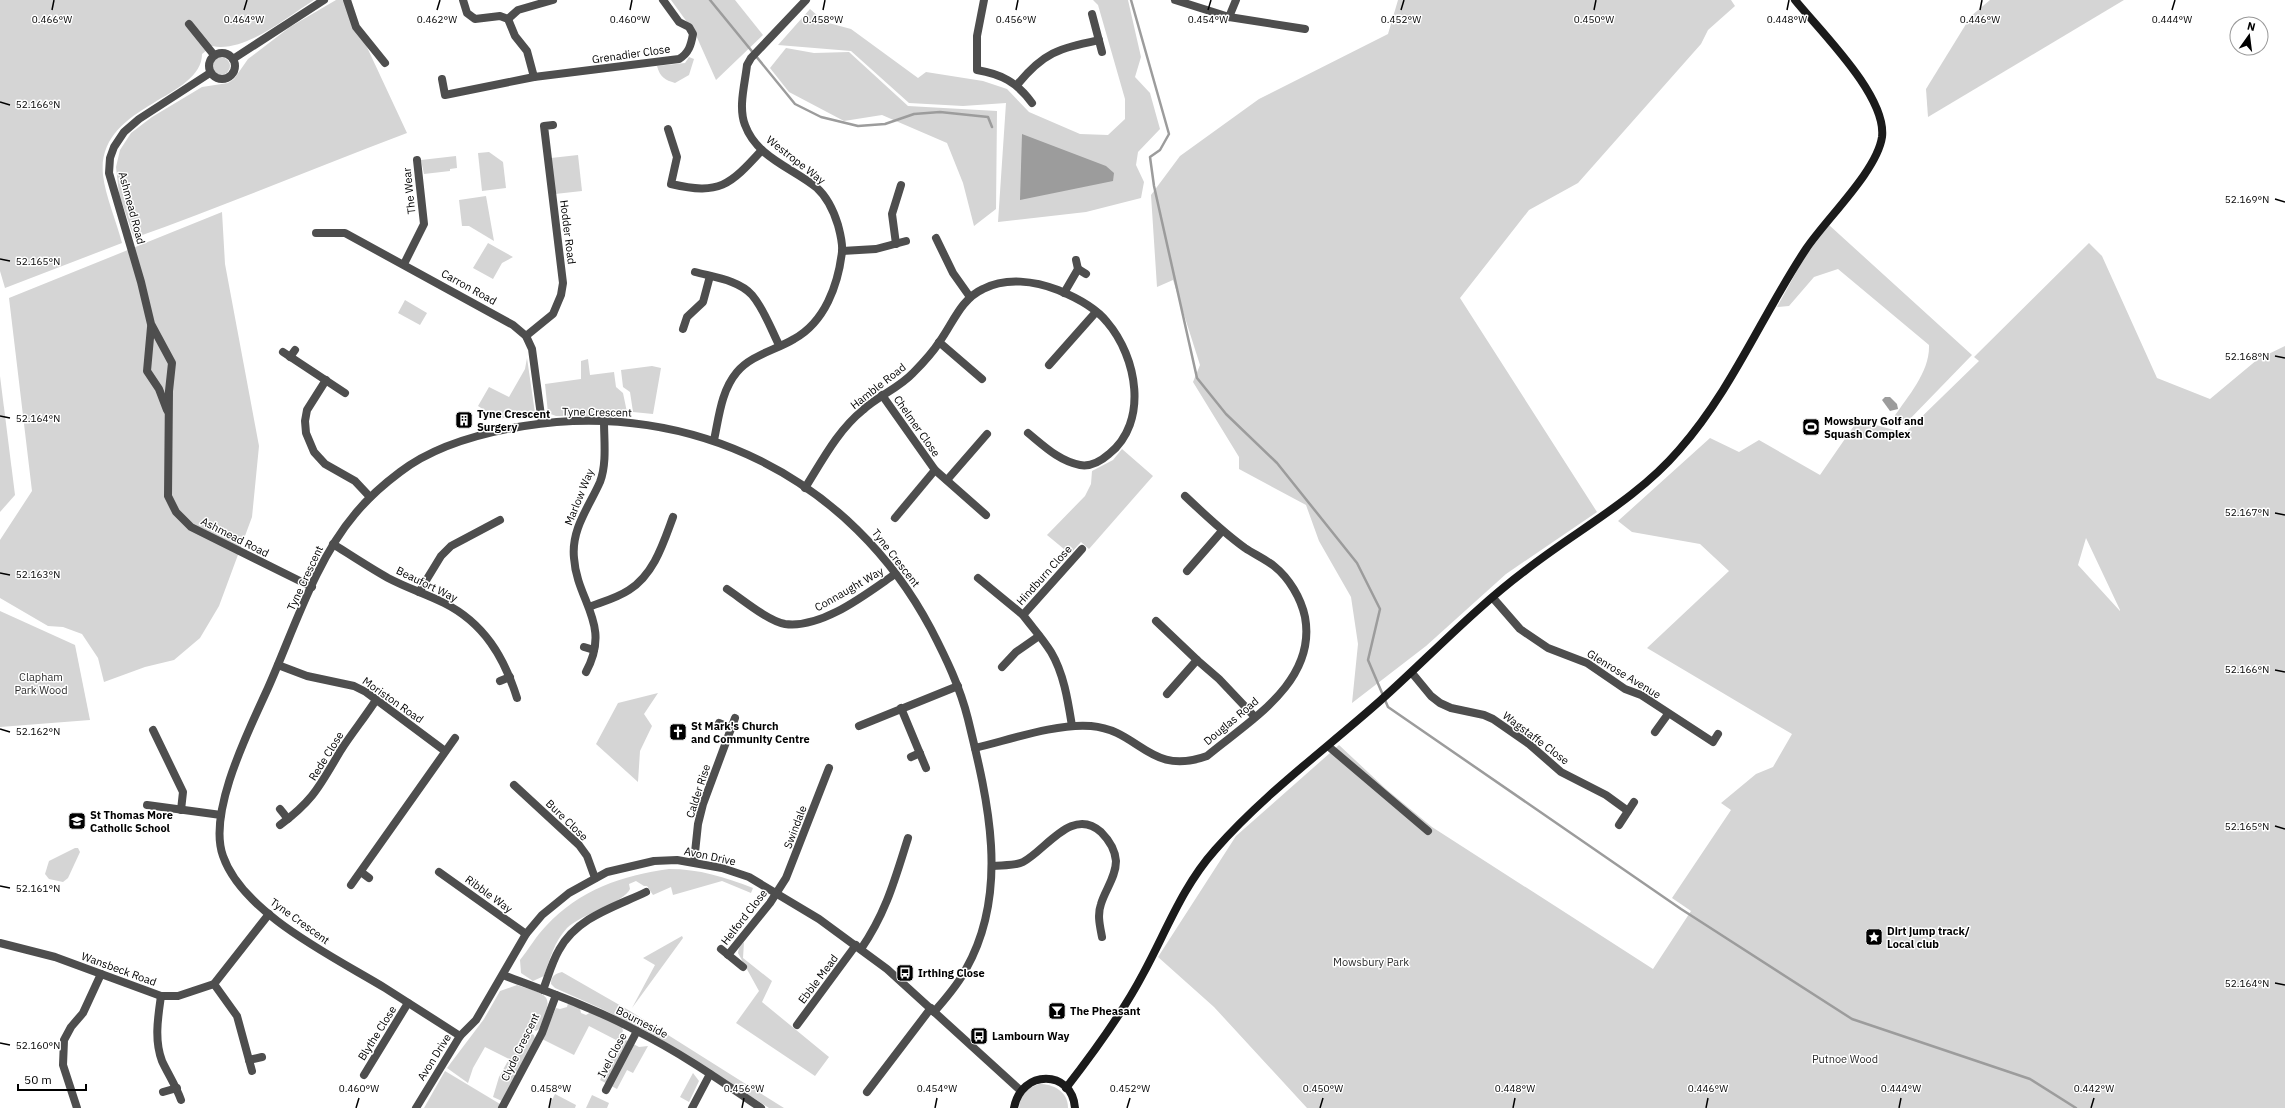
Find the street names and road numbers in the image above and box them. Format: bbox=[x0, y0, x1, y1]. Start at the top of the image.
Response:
street label: Grenadier Close bbox=[591, 42, 671, 66]
street label: Westrope Way bbox=[764, 133, 829, 188]
street label: The Wear bbox=[400, 167, 418, 215]
street label: Ashmead Road bbox=[116, 170, 148, 246]
street label: Hodder Road bbox=[557, 199, 579, 265]
street label: Carron Road bbox=[439, 266, 499, 308]
street label: Hamble Road bbox=[847, 360, 909, 412]
street label: Chelmer Close bbox=[891, 393, 943, 459]
street label: Tyne Crescent bbox=[562, 404, 632, 420]
street label: Marlow Way bbox=[561, 466, 597, 527]
street label: Ashmead Road bbox=[199, 514, 271, 560]
street label: Tyne Crescent bbox=[869, 526, 923, 590]
street label: Hindburn Close bbox=[1013, 542, 1075, 608]
street label: Tyne Crescent bbox=[284, 543, 326, 613]
street label: Beaufort Way bbox=[394, 563, 460, 605]
street label: Connaught Way bbox=[812, 563, 886, 614]
street label: Glenrose Avenue bbox=[1584, 646, 1664, 702]
street label: Moriston Road bbox=[360, 674, 426, 726]
street label: Douglas Road bbox=[1201, 694, 1261, 748]
street label: Wagstaffe Close bbox=[1500, 708, 1572, 768]
street label: Rede Close bbox=[305, 729, 347, 783]
street label: Calder Rise bbox=[683, 762, 713, 820]
street label: Bure Close bbox=[543, 796, 591, 844]
street label: Swindale bbox=[780, 803, 810, 851]
street label: Avon Drive bbox=[683, 844, 737, 868]
street label: Ribble Way bbox=[463, 872, 516, 916]
street label: Helford Close bbox=[718, 886, 770, 948]
street label: Tyne Crescent bbox=[268, 895, 333, 947]
street label: Wansbeck Road bbox=[80, 949, 158, 989]
street label: Ebble Mead bbox=[795, 952, 841, 1006]
street label: Blythe Close bbox=[355, 1003, 399, 1063]
street label: Bourneside bbox=[614, 1003, 670, 1041]
street label: Clyde Crescent bbox=[497, 1011, 543, 1083]
street label: Ivel Close bbox=[594, 1030, 630, 1080]
street label: Avon Drive bbox=[414, 1031, 454, 1083]

